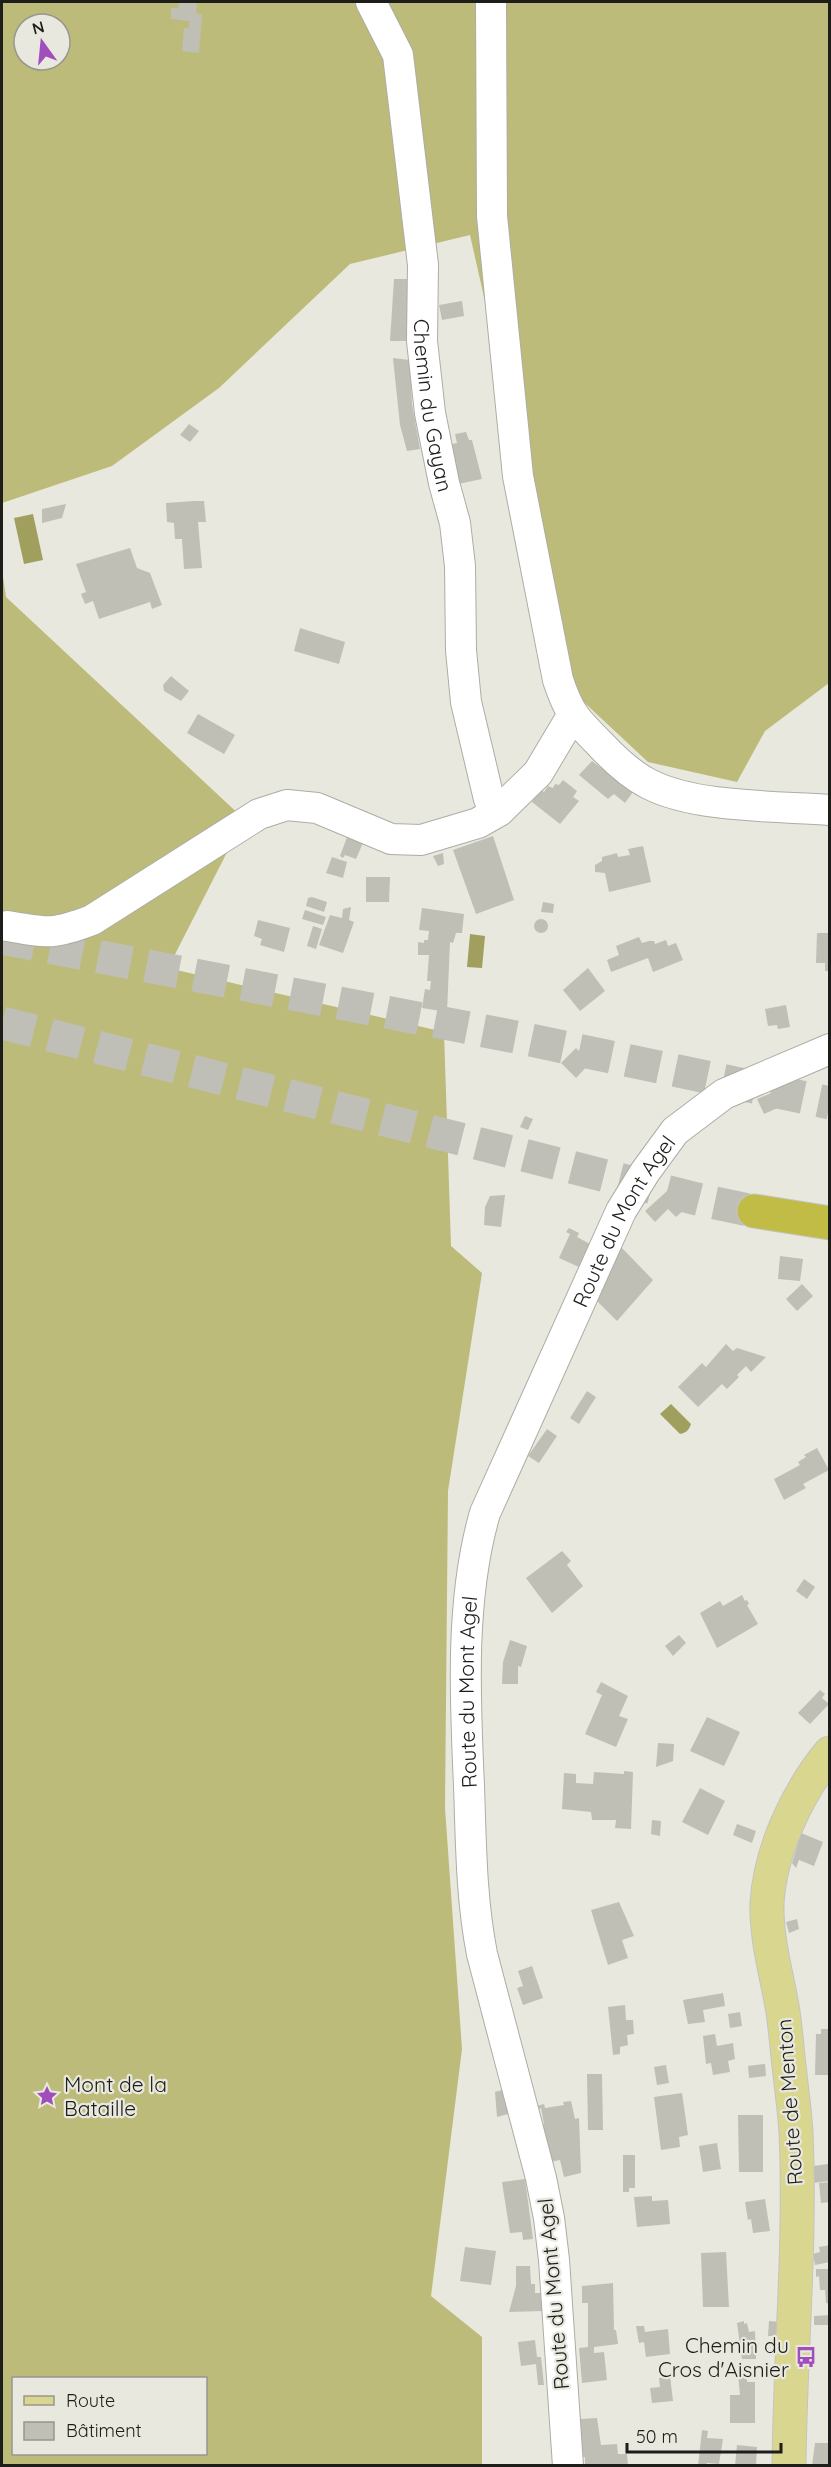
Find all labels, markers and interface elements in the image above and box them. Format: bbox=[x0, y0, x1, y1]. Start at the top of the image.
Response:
north arrow bbox=[12, 12, 72, 72]
text: N bbox=[30, 16, 46, 39]
street label: Chemin du Gayan bbox=[409, 319, 459, 494]
street label: Route du Mont Agel bbox=[567, 1130, 681, 1311]
street label: Route du Mont Agel bbox=[453, 1595, 482, 1789]
street label: Route de Menton bbox=[770, 2018, 808, 2186]
place label: Mont de la Bataille bbox=[64, 2071, 167, 2121]
place icon: Mont de la Bataille bbox=[35, 2084, 59, 2108]
street label: Route du Mont Agel bbox=[532, 2197, 574, 2391]
place label: Chemin du Cros d'Aisnier bbox=[658, 2332, 789, 2382]
bus stop icon: Chemin du Cros d'Aisnier bbox=[794, 2345, 818, 2369]
legend bbox=[12, 2377, 207, 2455]
text: Route bbox=[66, 2389, 115, 2412]
scale bar bbox=[627, 2416, 782, 2454]
text: Bâtiment bbox=[66, 2419, 142, 2442]
text: 50 m bbox=[636, 2425, 678, 2448]

